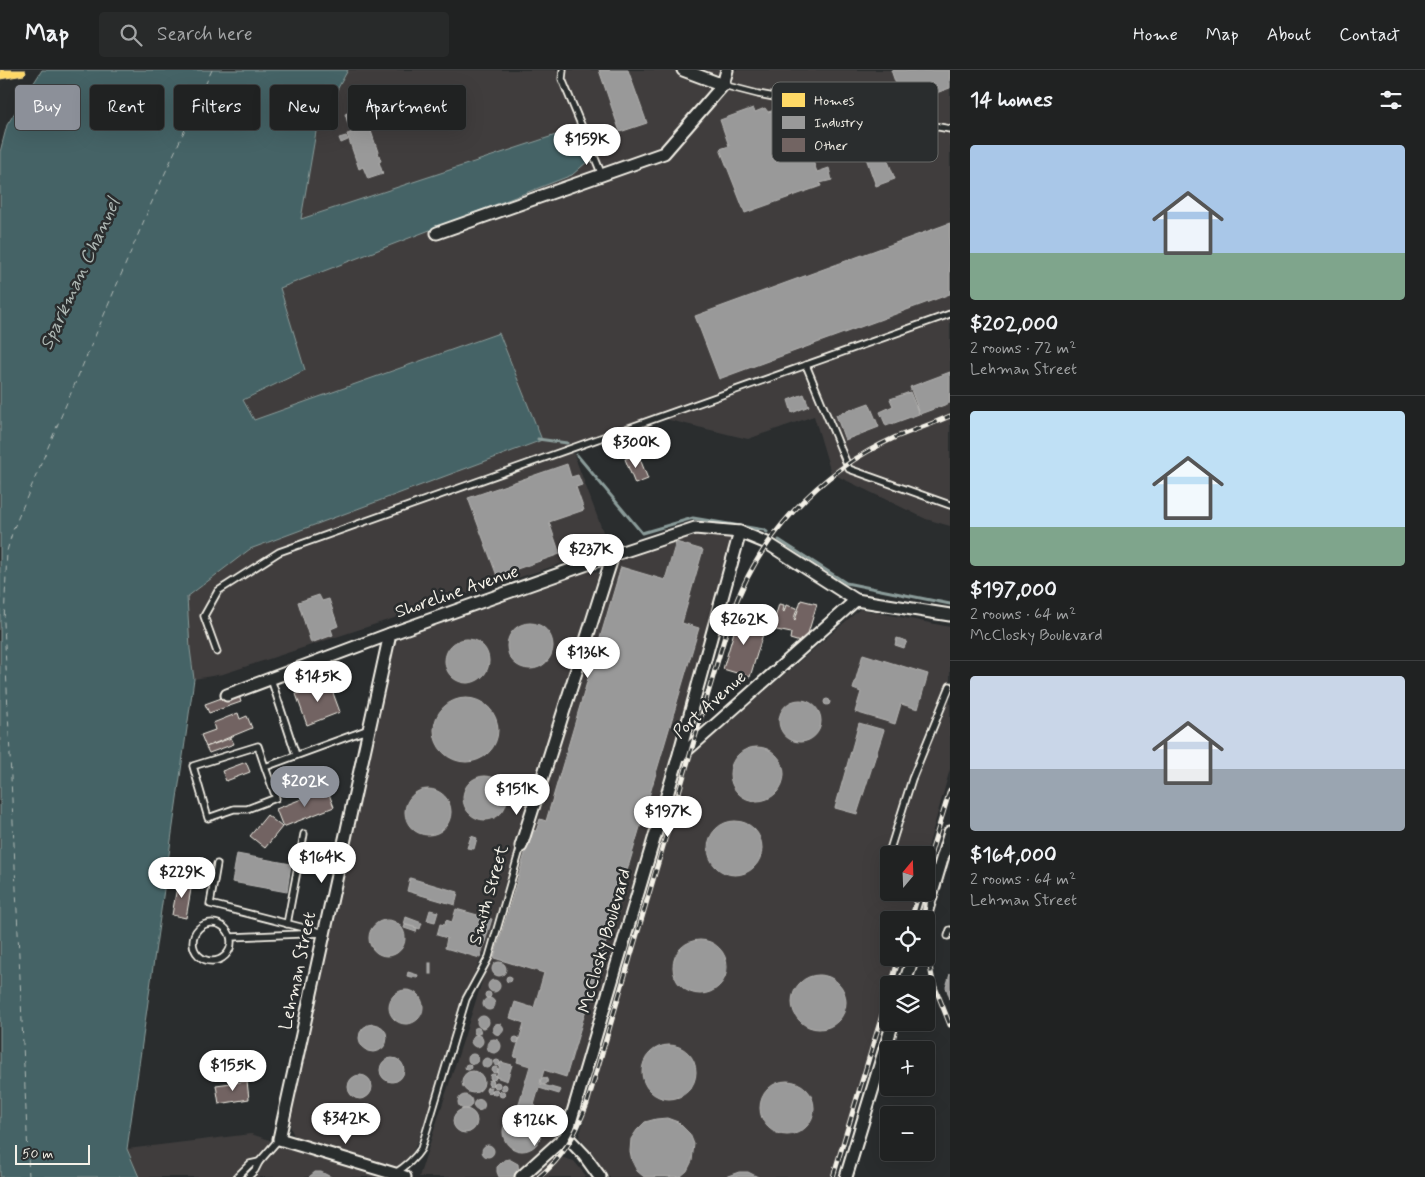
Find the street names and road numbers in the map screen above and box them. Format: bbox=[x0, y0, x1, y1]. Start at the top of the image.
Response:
street label: Shoreline Avenue bbox=[392, 560, 522, 624]
street label: Port Avenue bbox=[668, 666, 752, 744]
street label: Smith Street bbox=[463, 842, 515, 948]
street label: McClosky Boulevard bbox=[573, 866, 637, 1016]
street label: Lehman Street bbox=[274, 909, 322, 1032]

